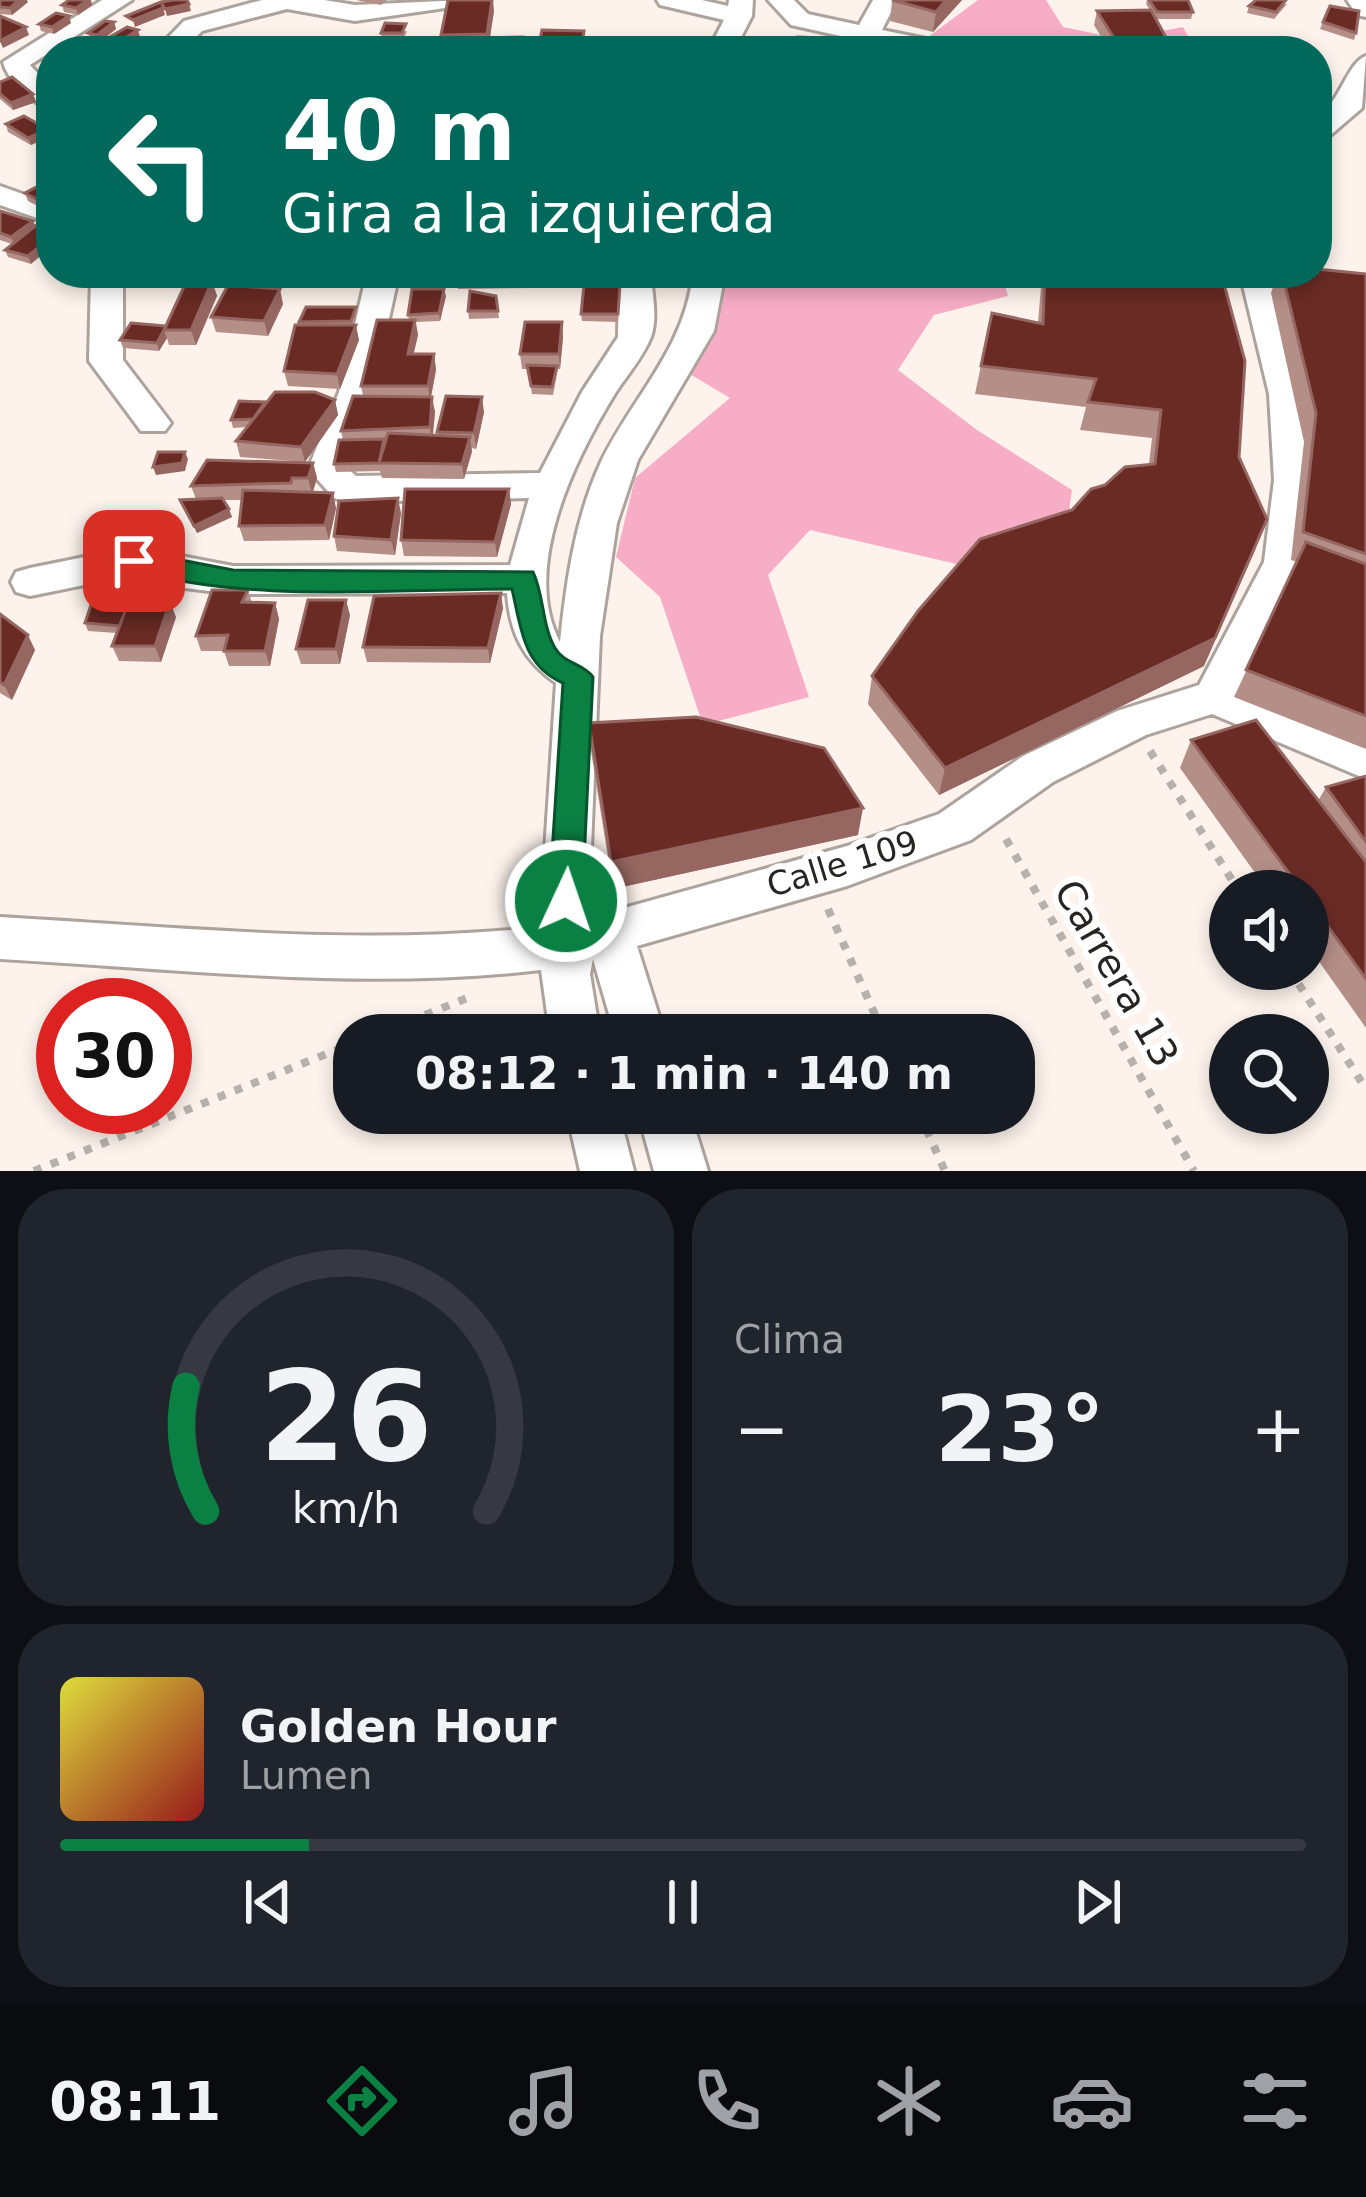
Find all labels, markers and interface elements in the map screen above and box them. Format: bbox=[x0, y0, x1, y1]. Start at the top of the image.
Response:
text: 40 m bbox=[282, 82, 516, 180]
icon: left bbox=[84, 84, 240, 240]
text: Gira a la izquierda bbox=[282, 182, 776, 245]
pin bbox=[83, 510, 185, 612]
icon: arrive bbox=[101, 528, 167, 594]
street label: Calle 109 bbox=[762, 822, 922, 905]
position arrow bbox=[503, 838, 629, 964]
map controls bbox=[1209, 870, 1329, 1134]
button: sound bbox=[1209, 870, 1329, 990]
street label: Carrera 13 bbox=[1045, 872, 1188, 1074]
speed limit sign: 30 bbox=[36, 978, 192, 1134]
button: search bbox=[1209, 1014, 1329, 1134]
text: 08:12 · 1 min · 140 m bbox=[415, 1047, 953, 1100]
text: Clima bbox=[734, 1317, 845, 1362]
text: 26 bbox=[259, 1344, 433, 1489]
text: 23° bbox=[935, 1377, 1105, 1482]
text: − bbox=[734, 1391, 789, 1468]
text: + bbox=[1251, 1391, 1306, 1468]
text: km/h bbox=[292, 1482, 400, 1532]
text: Golden Hour bbox=[240, 1700, 557, 1753]
text: Lumen bbox=[240, 1753, 372, 1798]
icon: previous bbox=[235, 1869, 301, 1935]
icon: pause bbox=[650, 1869, 716, 1935]
icon: next bbox=[1065, 1869, 1131, 1935]
icon: directions bbox=[320, 2059, 404, 2143]
icon: music bbox=[502, 2059, 586, 2143]
icon: phone bbox=[685, 2059, 769, 2143]
icon: climate bbox=[867, 2059, 951, 2143]
icon: car bbox=[1050, 2059, 1134, 2143]
icon: filters bbox=[1233, 2059, 1317, 2143]
text: 08:11 bbox=[49, 2070, 221, 2133]

